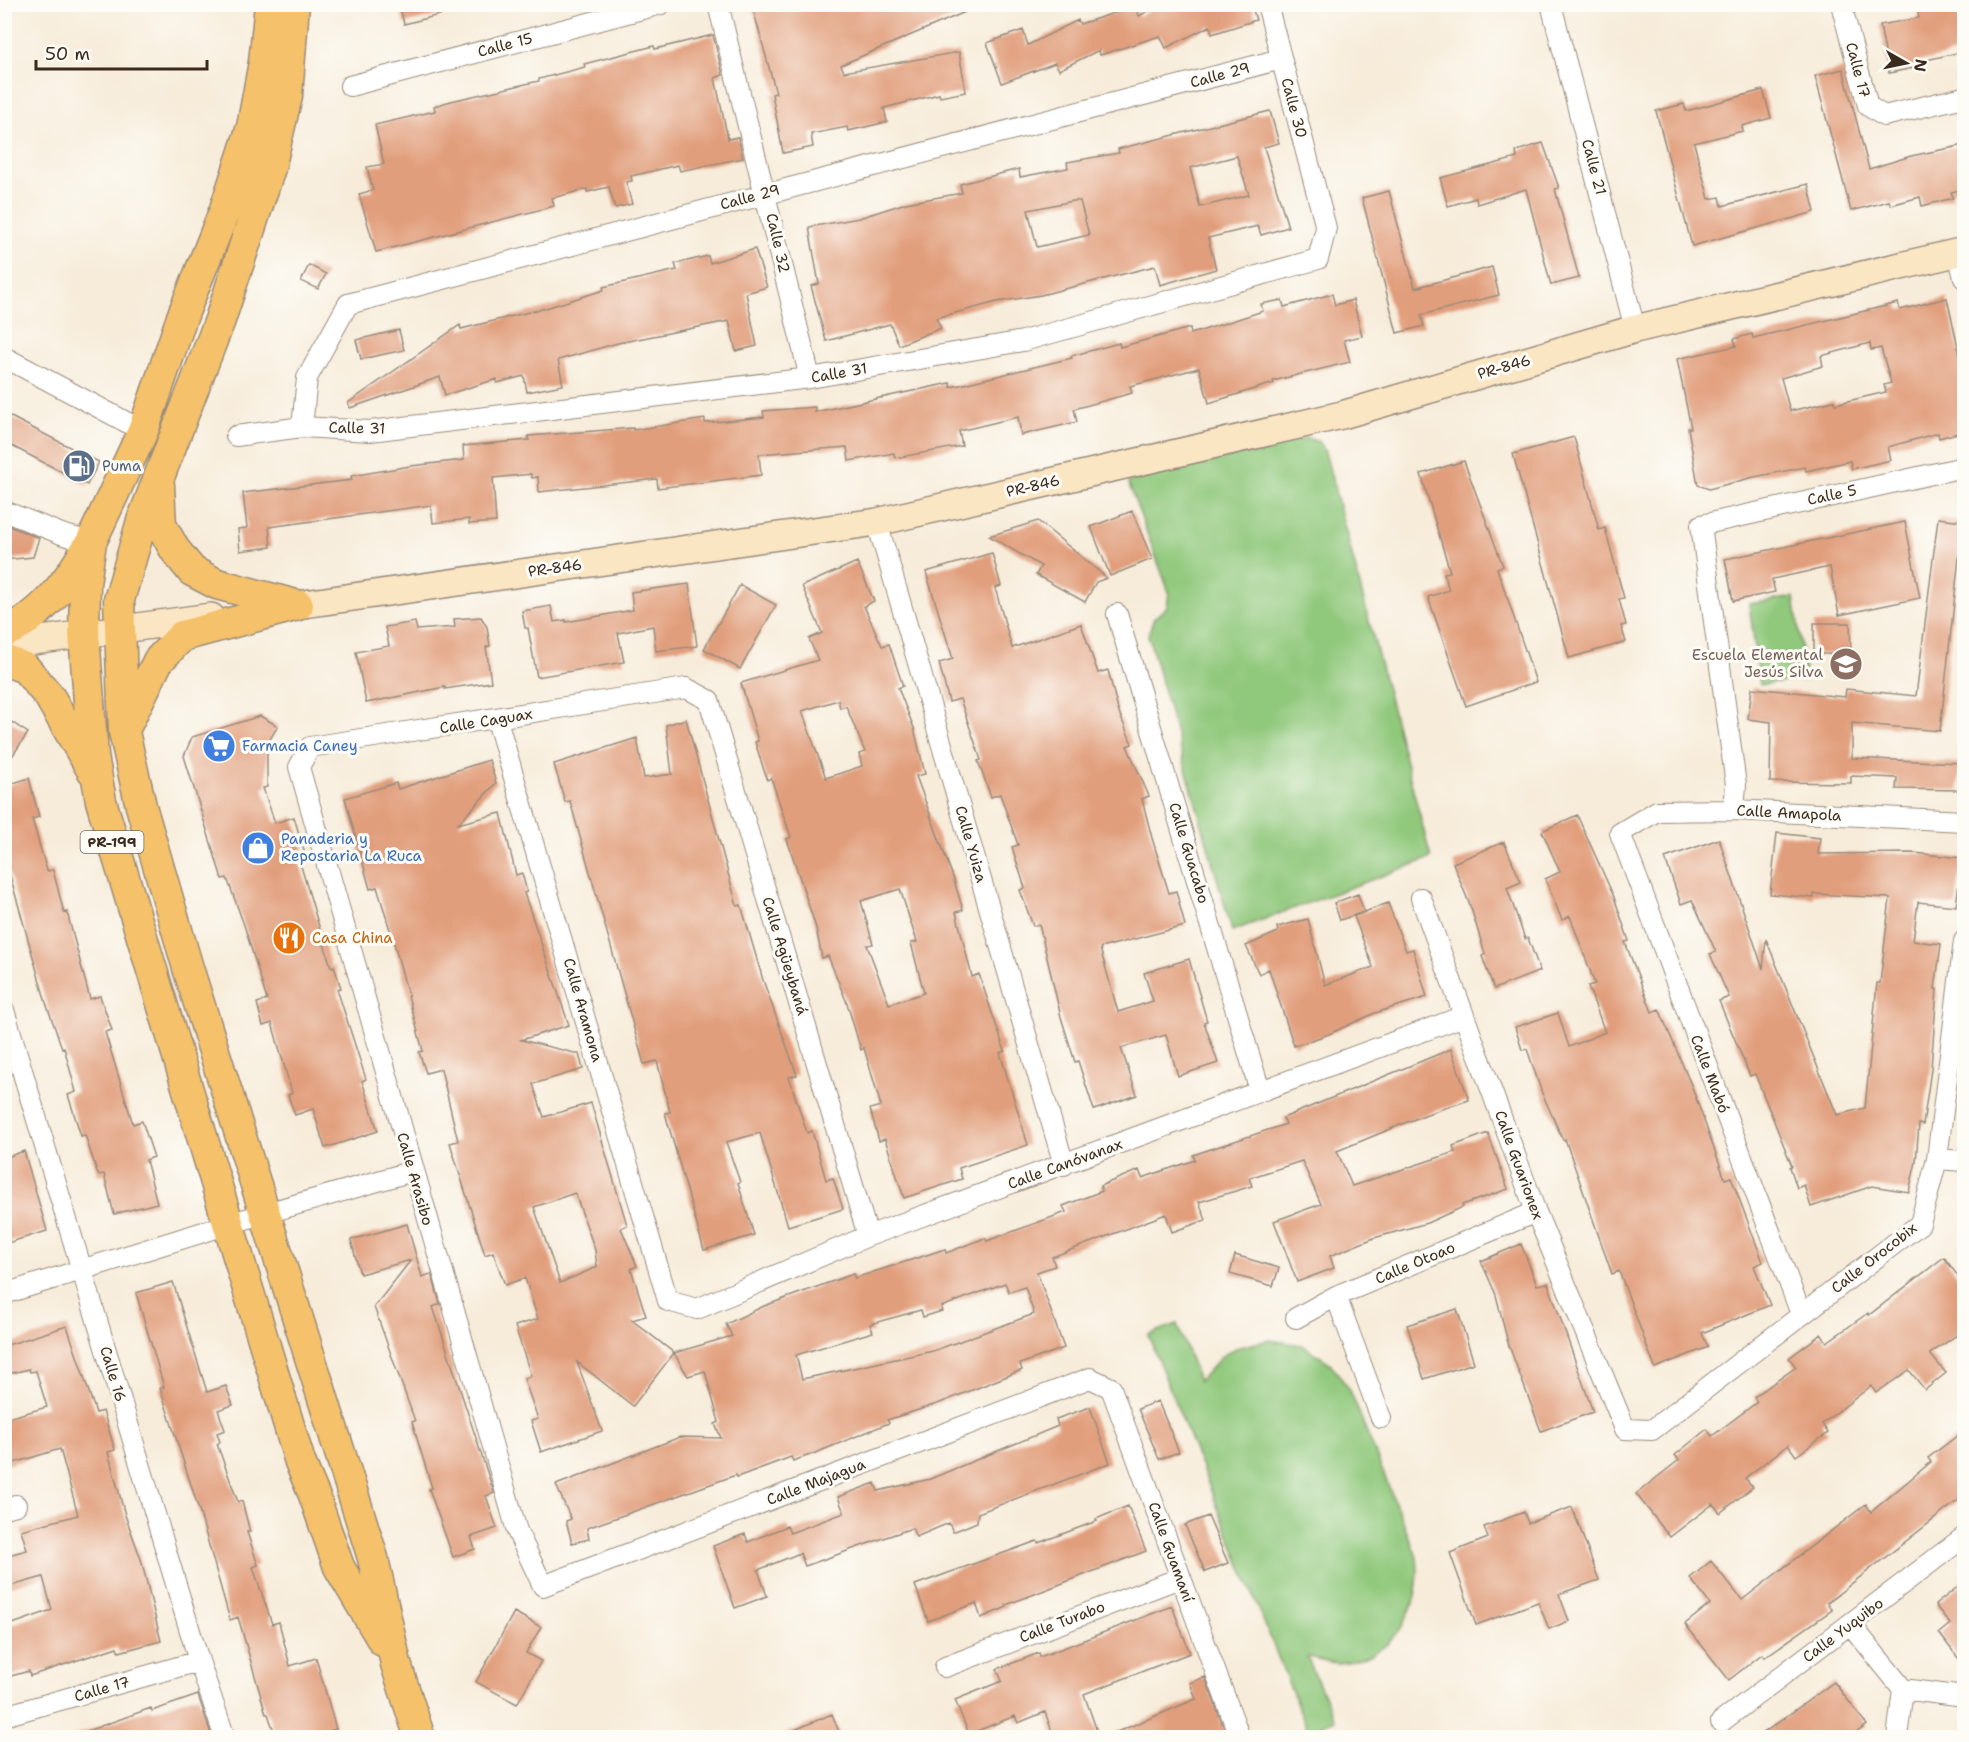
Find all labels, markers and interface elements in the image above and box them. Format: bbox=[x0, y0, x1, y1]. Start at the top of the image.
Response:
street label: Calle 15 bbox=[475, 28, 535, 62]
scale bar bbox=[36, 33, 207, 71]
north arrow bbox=[1876, 33, 1936, 93]
street label: Calle 17 bbox=[1841, 40, 1875, 100]
text: 50 m bbox=[45, 42, 90, 66]
street label: Calle 29 bbox=[1188, 57, 1252, 93]
text: N bbox=[1909, 57, 1932, 73]
street label: Calle 30 bbox=[1276, 76, 1312, 140]
street label: Calle 21 bbox=[1577, 137, 1611, 197]
street label: Calle 29 bbox=[718, 179, 782, 215]
street label: Calle 32 bbox=[761, 211, 795, 275]
street label: PR-846 bbox=[1475, 350, 1533, 384]
street label: Calle 31 bbox=[809, 358, 869, 388]
street label: Calle 31 bbox=[328, 418, 386, 438]
fuel station icon: Puma bbox=[61, 448, 97, 484]
place label: Puma bbox=[102, 456, 142, 476]
street label: PR-846 bbox=[1004, 470, 1062, 502]
street label: Calle 5 bbox=[1805, 480, 1859, 510]
street label: PR-846 bbox=[527, 554, 583, 582]
place label: Escuela Elemental Jesús Silva bbox=[1692, 645, 1824, 682]
school or university icon: Escuela Elemental Jesús Silva bbox=[1828, 646, 1864, 682]
street label: Calle Caguax bbox=[438, 704, 534, 738]
supermarket icon: Farmacia Caney bbox=[201, 728, 237, 764]
place label: Farmacia Caney bbox=[242, 736, 358, 756]
street label: Calle Guacabo bbox=[1164, 800, 1214, 906]
street label: Calle Amapola bbox=[1736, 800, 1843, 826]
street label: Calle Yuiza bbox=[950, 803, 992, 885]
place label: Panaderia y Repostaria La Ruca bbox=[281, 829, 423, 866]
shop icon: Panaderia y Repostaria La Ruca bbox=[240, 830, 276, 866]
road number: PR-199 bbox=[80, 831, 144, 853]
street label: Calle Agüeybaná bbox=[757, 894, 813, 1018]
restaurant icon: Casa China bbox=[271, 920, 307, 956]
place label: Casa China bbox=[312, 928, 393, 948]
street label: Calle Aramona bbox=[559, 956, 608, 1065]
street label: Calle Mabó bbox=[1686, 1032, 1734, 1116]
street label: Calle Guarionex bbox=[1490, 1108, 1548, 1223]
street label: Calle Arasibo bbox=[392, 1130, 438, 1228]
street label: Calle Canóvanax bbox=[1005, 1134, 1125, 1194]
street label: Calle Orocobix bbox=[1827, 1218, 1921, 1298]
street label: Calle Otoao bbox=[1372, 1237, 1458, 1289]
street label: Calle 16 bbox=[95, 1344, 131, 1404]
street label: Calle Majagua bbox=[764, 1454, 869, 1510]
street label: Calle Guamaní bbox=[1144, 1499, 1199, 1606]
street label: Calle Yuquibo bbox=[1798, 1593, 1888, 1667]
street label: Calle Turabo bbox=[1016, 1596, 1108, 1648]
street label: Calle 17 bbox=[72, 1672, 132, 1706]

